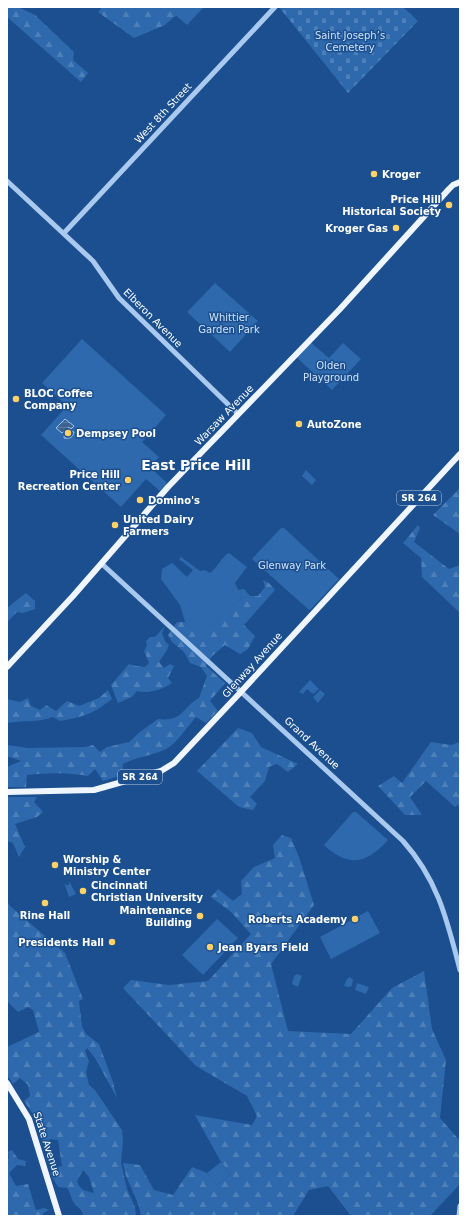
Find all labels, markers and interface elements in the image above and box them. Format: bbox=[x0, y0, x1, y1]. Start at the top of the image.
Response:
park label: Saint Joseph’s Cemetery bbox=[315, 30, 385, 53]
street label: West 8th Street bbox=[132, 81, 194, 145]
marker: Kroger bbox=[369, 169, 379, 179]
place label: Kroger bbox=[382, 169, 420, 180]
place label: Price Hill Historical Society bbox=[342, 194, 441, 217]
marker: Price Hill Historical Society bbox=[444, 200, 454, 210]
place label: Kroger Gas bbox=[325, 223, 388, 234]
marker: Kroger Gas bbox=[391, 223, 401, 233]
street label: Elberon Avenue bbox=[121, 286, 185, 350]
park label: Whittier Garden Park bbox=[198, 312, 260, 335]
park label: Olden Playground bbox=[303, 360, 359, 383]
street label: Warsaw Avenue bbox=[192, 383, 256, 447]
place label: BLOC Coffee Company bbox=[24, 388, 93, 411]
marker: BLOC Coffee Company bbox=[11, 394, 21, 404]
marker: AutoZone bbox=[294, 419, 304, 429]
place label: AutoZone bbox=[307, 419, 362, 430]
marker: Dempsey Pool bbox=[63, 428, 73, 438]
place label: Dempsey Pool bbox=[76, 428, 156, 439]
district label: East Price Hill bbox=[141, 457, 251, 473]
place label: Price Hill Recreation Center bbox=[18, 469, 120, 492]
marker: Price Hill Recreation Center bbox=[123, 475, 133, 485]
road number: SR 264 bbox=[397, 491, 441, 505]
marker: Domino's bbox=[135, 495, 145, 505]
place label: Domino's bbox=[148, 495, 200, 506]
place label: United Dairy Farmers bbox=[123, 514, 194, 537]
marker: United Dairy Farmers bbox=[110, 520, 120, 530]
park label: Glenway Park bbox=[258, 560, 326, 571]
street label: Glenway Avenue bbox=[220, 630, 284, 700]
street label: Grand Avenue bbox=[282, 715, 342, 771]
road number: SR 264 bbox=[118, 770, 162, 784]
place label: Worship & Ministry Center bbox=[63, 854, 150, 877]
marker: Worship & Ministry Center bbox=[50, 860, 60, 870]
place label: Cincinnati Christian University bbox=[91, 880, 203, 903]
marker: Cincinnati Christian University bbox=[78, 886, 88, 896]
marker: Rine Hall bbox=[40, 898, 50, 908]
place label: Maintenance Building bbox=[119, 905, 192, 928]
place label: Rine Hall bbox=[20, 910, 70, 921]
marker: Maintenance Building bbox=[195, 911, 205, 921]
place label: Roberts Academy bbox=[248, 914, 347, 925]
marker: Roberts Academy bbox=[350, 914, 360, 924]
place label: Presidents Hall bbox=[18, 937, 104, 948]
marker: Presidents Hall bbox=[107, 937, 117, 947]
marker: Jean Byars Field bbox=[205, 942, 215, 952]
place label: Jean Byars Field bbox=[217, 942, 309, 953]
street label: State Avenue bbox=[31, 1111, 63, 1177]

